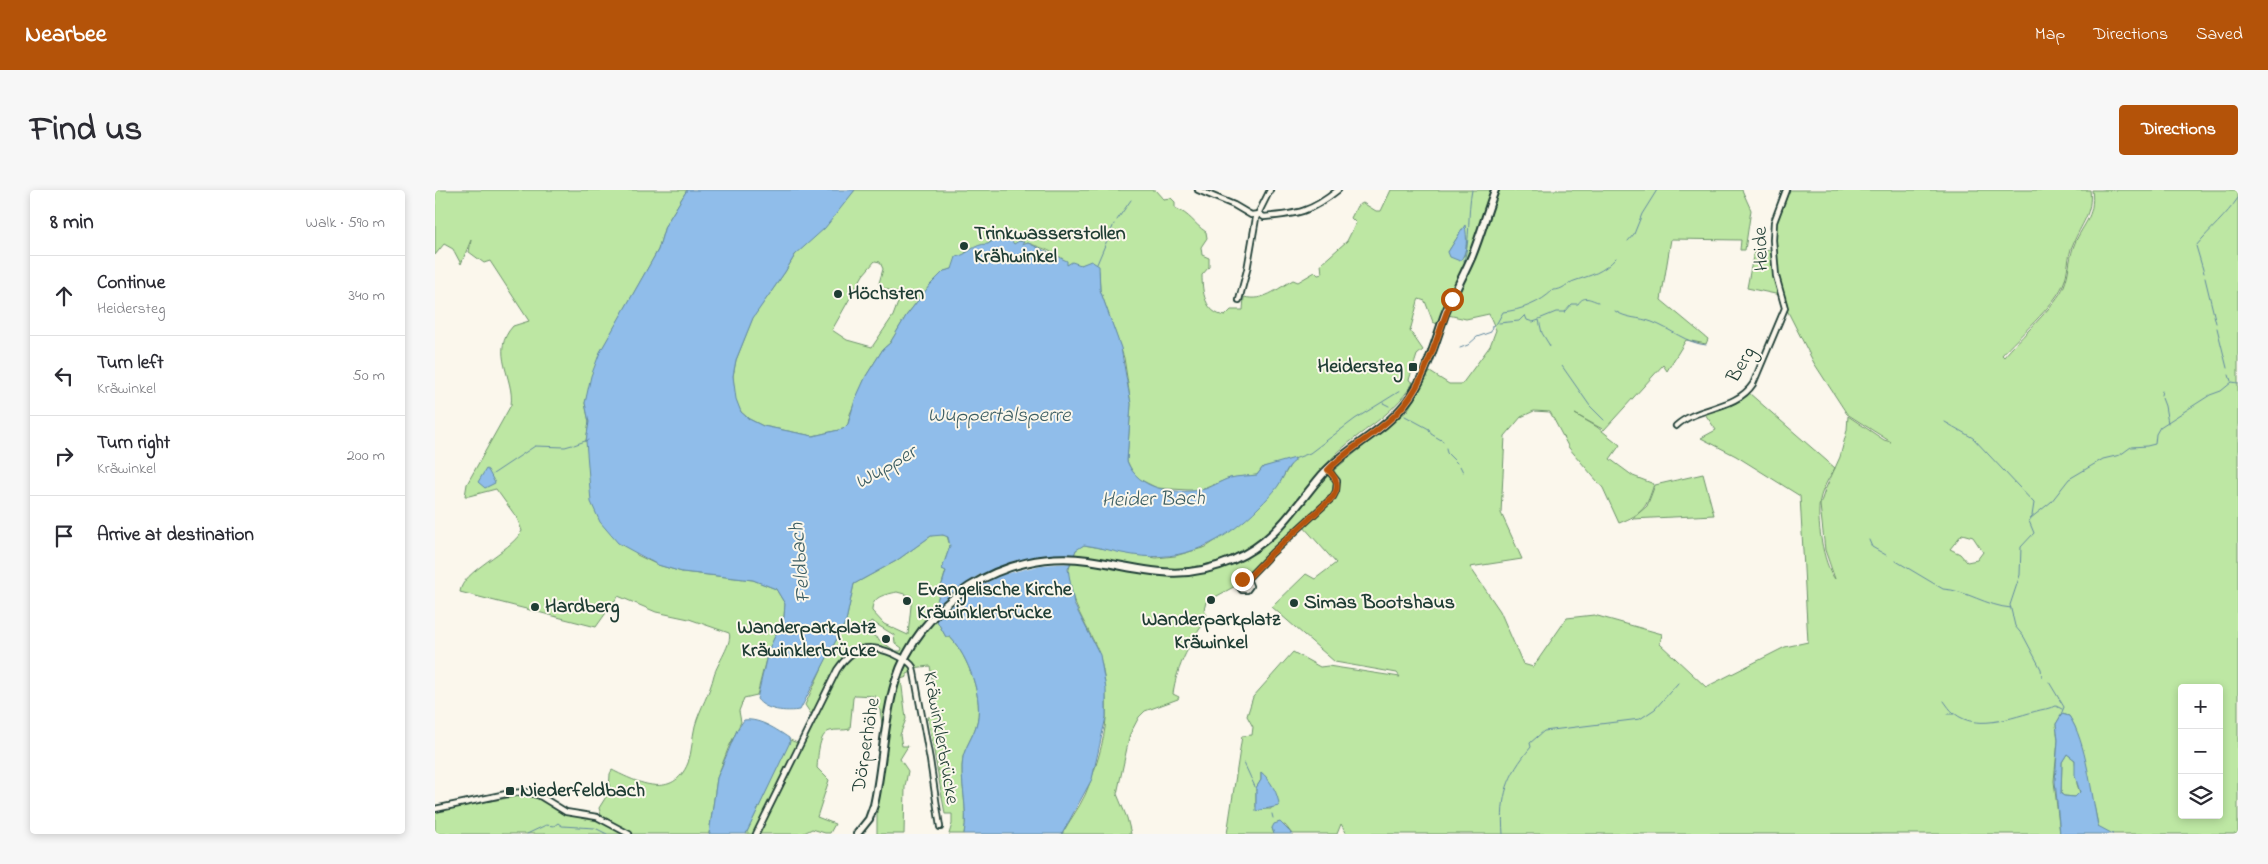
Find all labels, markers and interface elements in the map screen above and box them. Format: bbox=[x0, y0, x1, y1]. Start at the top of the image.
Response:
text: Nearbee bbox=[25, 18, 107, 53]
text: Map bbox=[2035, 22, 2065, 48]
text: Directions bbox=[2093, 22, 2168, 48]
text: Saved bbox=[2196, 22, 2243, 48]
text: Find us bbox=[30, 105, 142, 156]
button: Directions bbox=[2119, 105, 2238, 155]
text: 8 min bbox=[50, 208, 94, 238]
text: Walk · 590 m bbox=[306, 211, 385, 235]
place label: Trinkwasserstollen Krähwinkel bbox=[974, 220, 1126, 272]
street label: Heide bbox=[1747, 226, 1777, 272]
marker: Trinkwasserstollen Krähwinkel bbox=[958, 240, 970, 252]
text: Continue bbox=[97, 270, 165, 297]
place label: Höchsten bbox=[848, 280, 924, 309]
icon: ahead bbox=[50, 282, 78, 310]
text: 340 m bbox=[348, 284, 385, 308]
marker: Höchsten bbox=[832, 288, 844, 300]
route start bbox=[1441, 288, 1464, 311]
text: Heidersteg bbox=[97, 297, 165, 321]
street label: Berg bbox=[1720, 341, 1765, 390]
text: Turn left bbox=[97, 350, 164, 377]
place label: Heidersteg bbox=[1318, 353, 1403, 383]
marker: Heidersteg bbox=[1407, 361, 1419, 373]
icon: left bbox=[50, 362, 78, 390]
text: 50 m bbox=[353, 364, 385, 388]
text: Kräwinkel bbox=[97, 377, 156, 401]
water label: Wuppertalsperre bbox=[928, 401, 1072, 431]
text: Turn right bbox=[97, 430, 170, 457]
water label: Wupper bbox=[849, 437, 925, 498]
icon: right bbox=[50, 442, 78, 470]
text: 200 m bbox=[347, 444, 385, 468]
text: Kräwinkel bbox=[97, 457, 156, 481]
water label: Heider Bach bbox=[1101, 484, 1206, 516]
water label: Feldbach bbox=[782, 521, 819, 604]
icon: arrive bbox=[50, 522, 78, 550]
text: Arrive at destination bbox=[97, 522, 254, 549]
route end bbox=[1231, 568, 1254, 591]
place label: Evangelische Kirche Kräwinklerbrücke bbox=[917, 576, 1073, 628]
place label: Simas Bootshaus bbox=[1304, 589, 1455, 618]
place label: Hardberg bbox=[545, 593, 620, 623]
marker: Wanderparkplatz Kräwinkel bbox=[1205, 594, 1217, 606]
marker: Evangelische Kirche Kräwinklerbrücke bbox=[901, 595, 913, 607]
marker: Simas Bootshaus bbox=[1288, 597, 1300, 609]
marker: Hardberg bbox=[529, 601, 541, 613]
place label: Wanderparkplatz Kräwinkel bbox=[1142, 606, 1281, 658]
place label: Wanderparkplatz Kräwinklerbrücke bbox=[737, 614, 877, 666]
marker: Wanderparkplatz Kräwinklerbrücke bbox=[880, 633, 892, 645]
street label: Kräwinklerbrücke bbox=[914, 669, 966, 807]
map controls bbox=[2178, 684, 2223, 819]
button: + bbox=[2178, 684, 2223, 729]
street label: Dörperhöhe bbox=[845, 696, 889, 795]
button: − bbox=[2178, 729, 2223, 774]
button: layers bbox=[2178, 774, 2223, 819]
place label: Niederfeldbach bbox=[520, 777, 645, 806]
marker: Niederfeldbach bbox=[504, 785, 516, 797]

